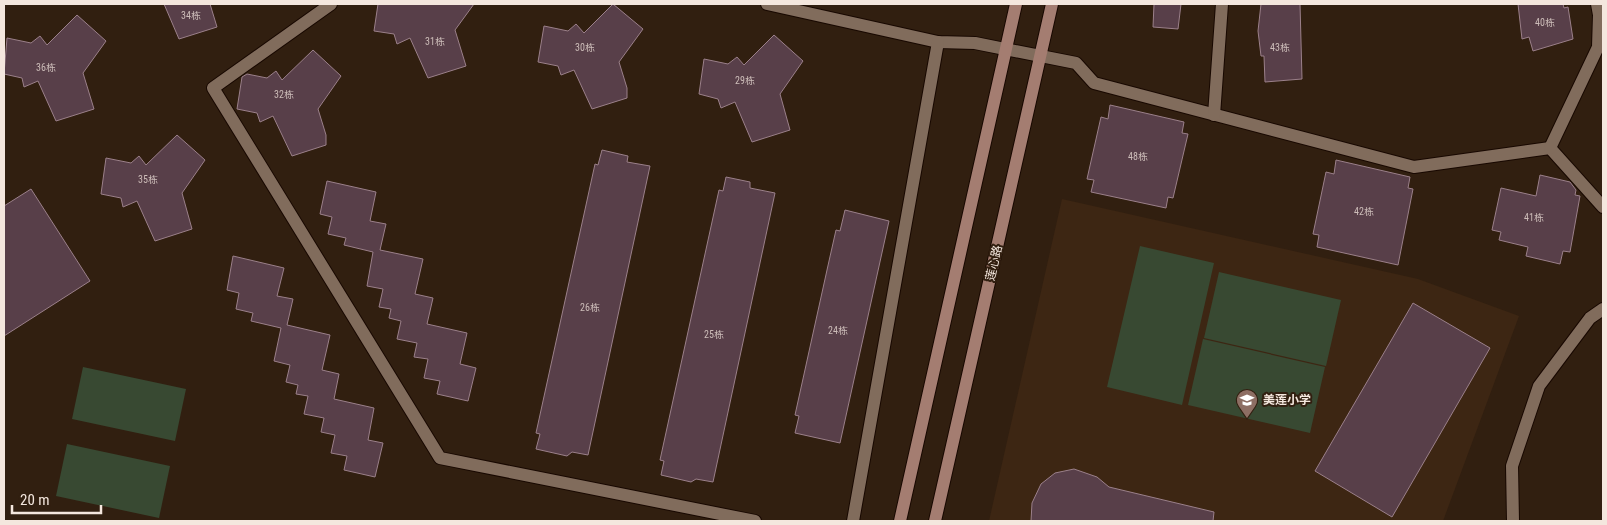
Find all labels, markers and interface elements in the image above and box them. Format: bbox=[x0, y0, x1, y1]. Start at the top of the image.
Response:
house number: 34栋 bbox=[181, 10, 201, 21]
house number: 40栋 bbox=[1535, 17, 1555, 28]
house number: 31栋 bbox=[425, 36, 445, 47]
house number: 30栋 bbox=[575, 42, 595, 53]
house number: 43栋 bbox=[1270, 42, 1290, 53]
house number: 36栋 bbox=[36, 62, 56, 73]
house number: 29栋 bbox=[735, 75, 755, 86]
house number: 32栋 bbox=[274, 89, 294, 100]
house number: 48栋 bbox=[1128, 151, 1148, 162]
house number: 35栋 bbox=[138, 174, 158, 185]
house number: 42栋 bbox=[1354, 206, 1374, 217]
house number: 41栋 bbox=[1524, 212, 1544, 223]
street label: 莲心路 bbox=[983, 244, 1005, 282]
house number: 26栋 bbox=[580, 302, 600, 313]
house number: 24栋 bbox=[828, 325, 848, 336]
house number: 25栋 bbox=[704, 329, 724, 340]
school or university icon: 美莲小学 bbox=[1235, 388, 1259, 419]
place label: 美莲小学 bbox=[1263, 393, 1311, 407]
scale bar bbox=[12, 482, 101, 514]
text: 20 m bbox=[20, 491, 50, 509]

